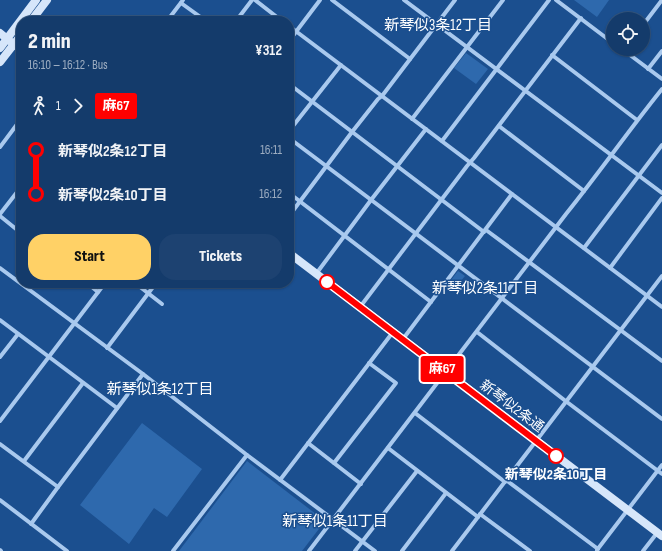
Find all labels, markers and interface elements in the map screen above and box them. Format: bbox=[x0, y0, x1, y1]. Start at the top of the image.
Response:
map controls bbox=[606, 12, 650, 56]
button: locate bbox=[606, 12, 650, 56]
district label: 新琴似3条12丁目 bbox=[384, 16, 492, 35]
text: 2 min bbox=[28, 28, 71, 55]
text: ¥312 bbox=[255, 41, 282, 60]
text: 16:10 – 16:12 · Bus bbox=[28, 57, 108, 73]
icon: walk bbox=[28, 95, 50, 117]
icon: forward bbox=[67, 95, 89, 117]
text: 麻67 bbox=[103, 97, 129, 114]
text: 1 bbox=[56, 98, 61, 114]
text: 新琴似2条12丁目 bbox=[58, 142, 167, 161]
text: 16:11 bbox=[260, 142, 282, 158]
text: 新琴似2条10丁目 bbox=[58, 186, 168, 205]
text: 16:12 bbox=[259, 186, 282, 202]
button: Start bbox=[28, 234, 151, 280]
button: Tickets bbox=[159, 234, 282, 280]
unlabelled marker bbox=[319, 274, 335, 290]
district label: 新琴似2条11丁目 bbox=[432, 279, 538, 298]
line badge: 麻67 bbox=[419, 356, 465, 382]
text: 麻67 bbox=[429, 360, 455, 377]
street label: 新琴似2条通 bbox=[477, 376, 547, 436]
district label: 新琴似1条12丁目 bbox=[107, 380, 213, 399]
marker: 新琴似2条10丁目 bbox=[548, 448, 564, 464]
place label: 新琴似2条10丁目 bbox=[505, 466, 607, 483]
district label: 新琴似1条11丁目 bbox=[282, 512, 388, 531]

